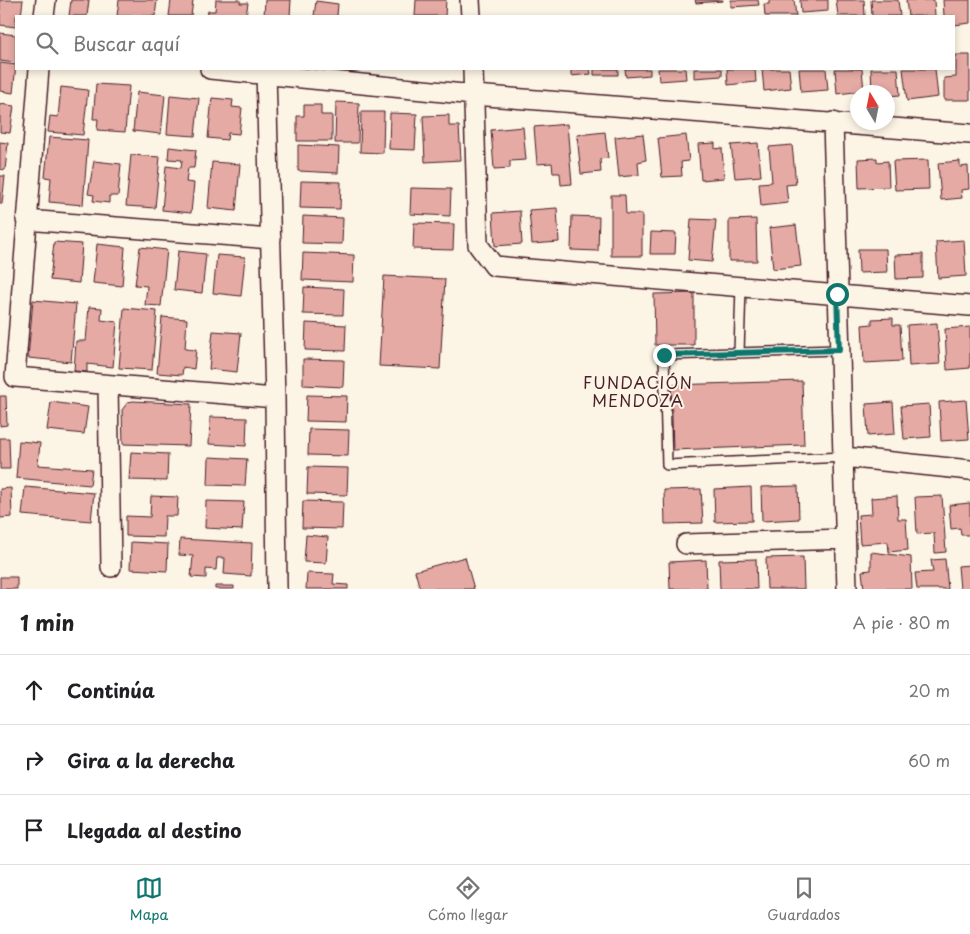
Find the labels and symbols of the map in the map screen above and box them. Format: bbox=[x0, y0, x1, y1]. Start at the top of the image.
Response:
north arrow bbox=[850, 85, 895, 130]
route start bbox=[826, 283, 849, 306]
route end bbox=[653, 344, 676, 367]
district label: FUNDACIÓN MENDOZA bbox=[583, 370, 693, 412]

